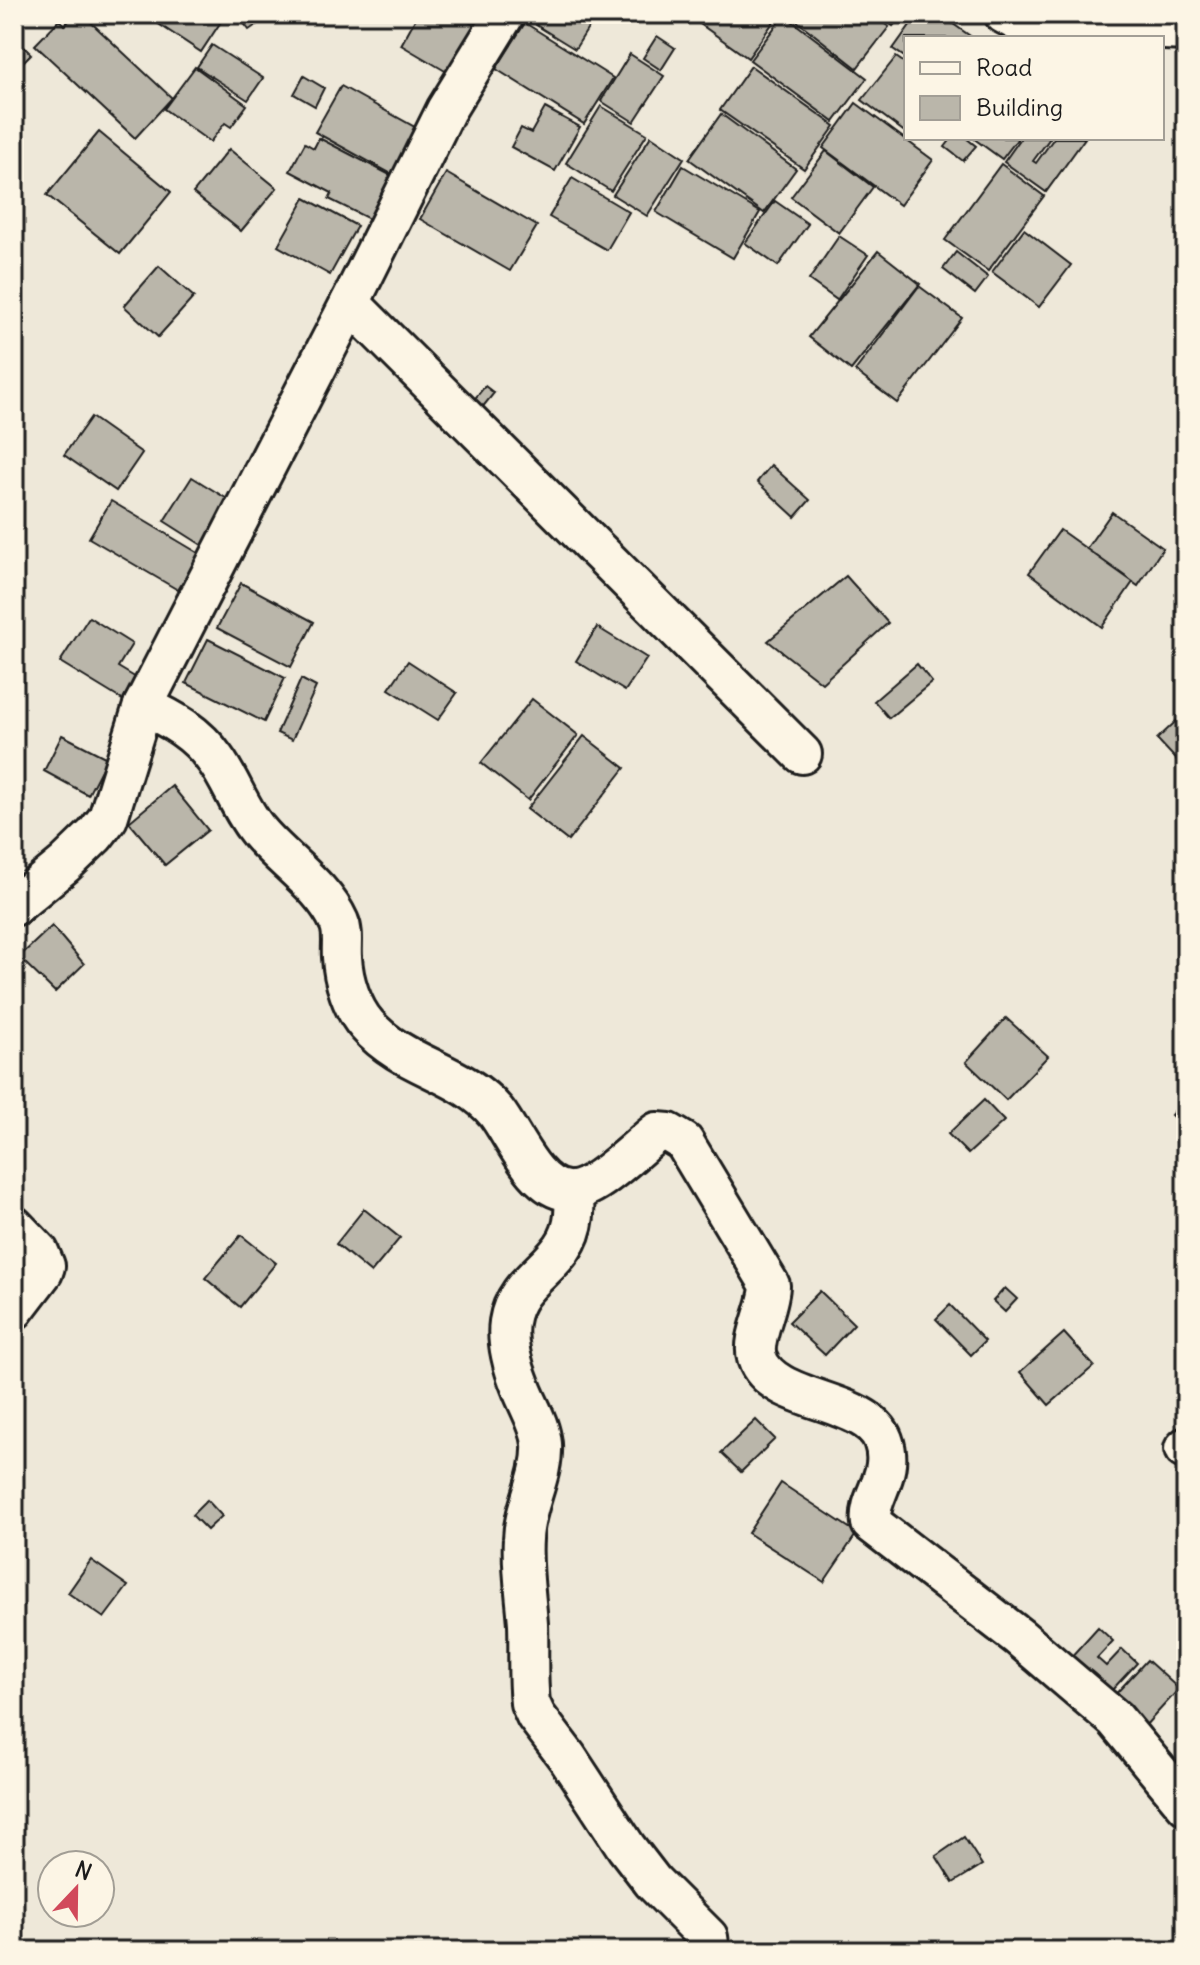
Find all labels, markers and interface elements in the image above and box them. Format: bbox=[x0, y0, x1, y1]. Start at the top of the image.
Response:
legend bbox=[904, 36, 1164, 140]
text: Road bbox=[976, 52, 1032, 82]
text: Building bbox=[976, 92, 1063, 122]
north arrow bbox=[36, 1849, 116, 1929]
text: N bbox=[71, 1855, 96, 1886]

